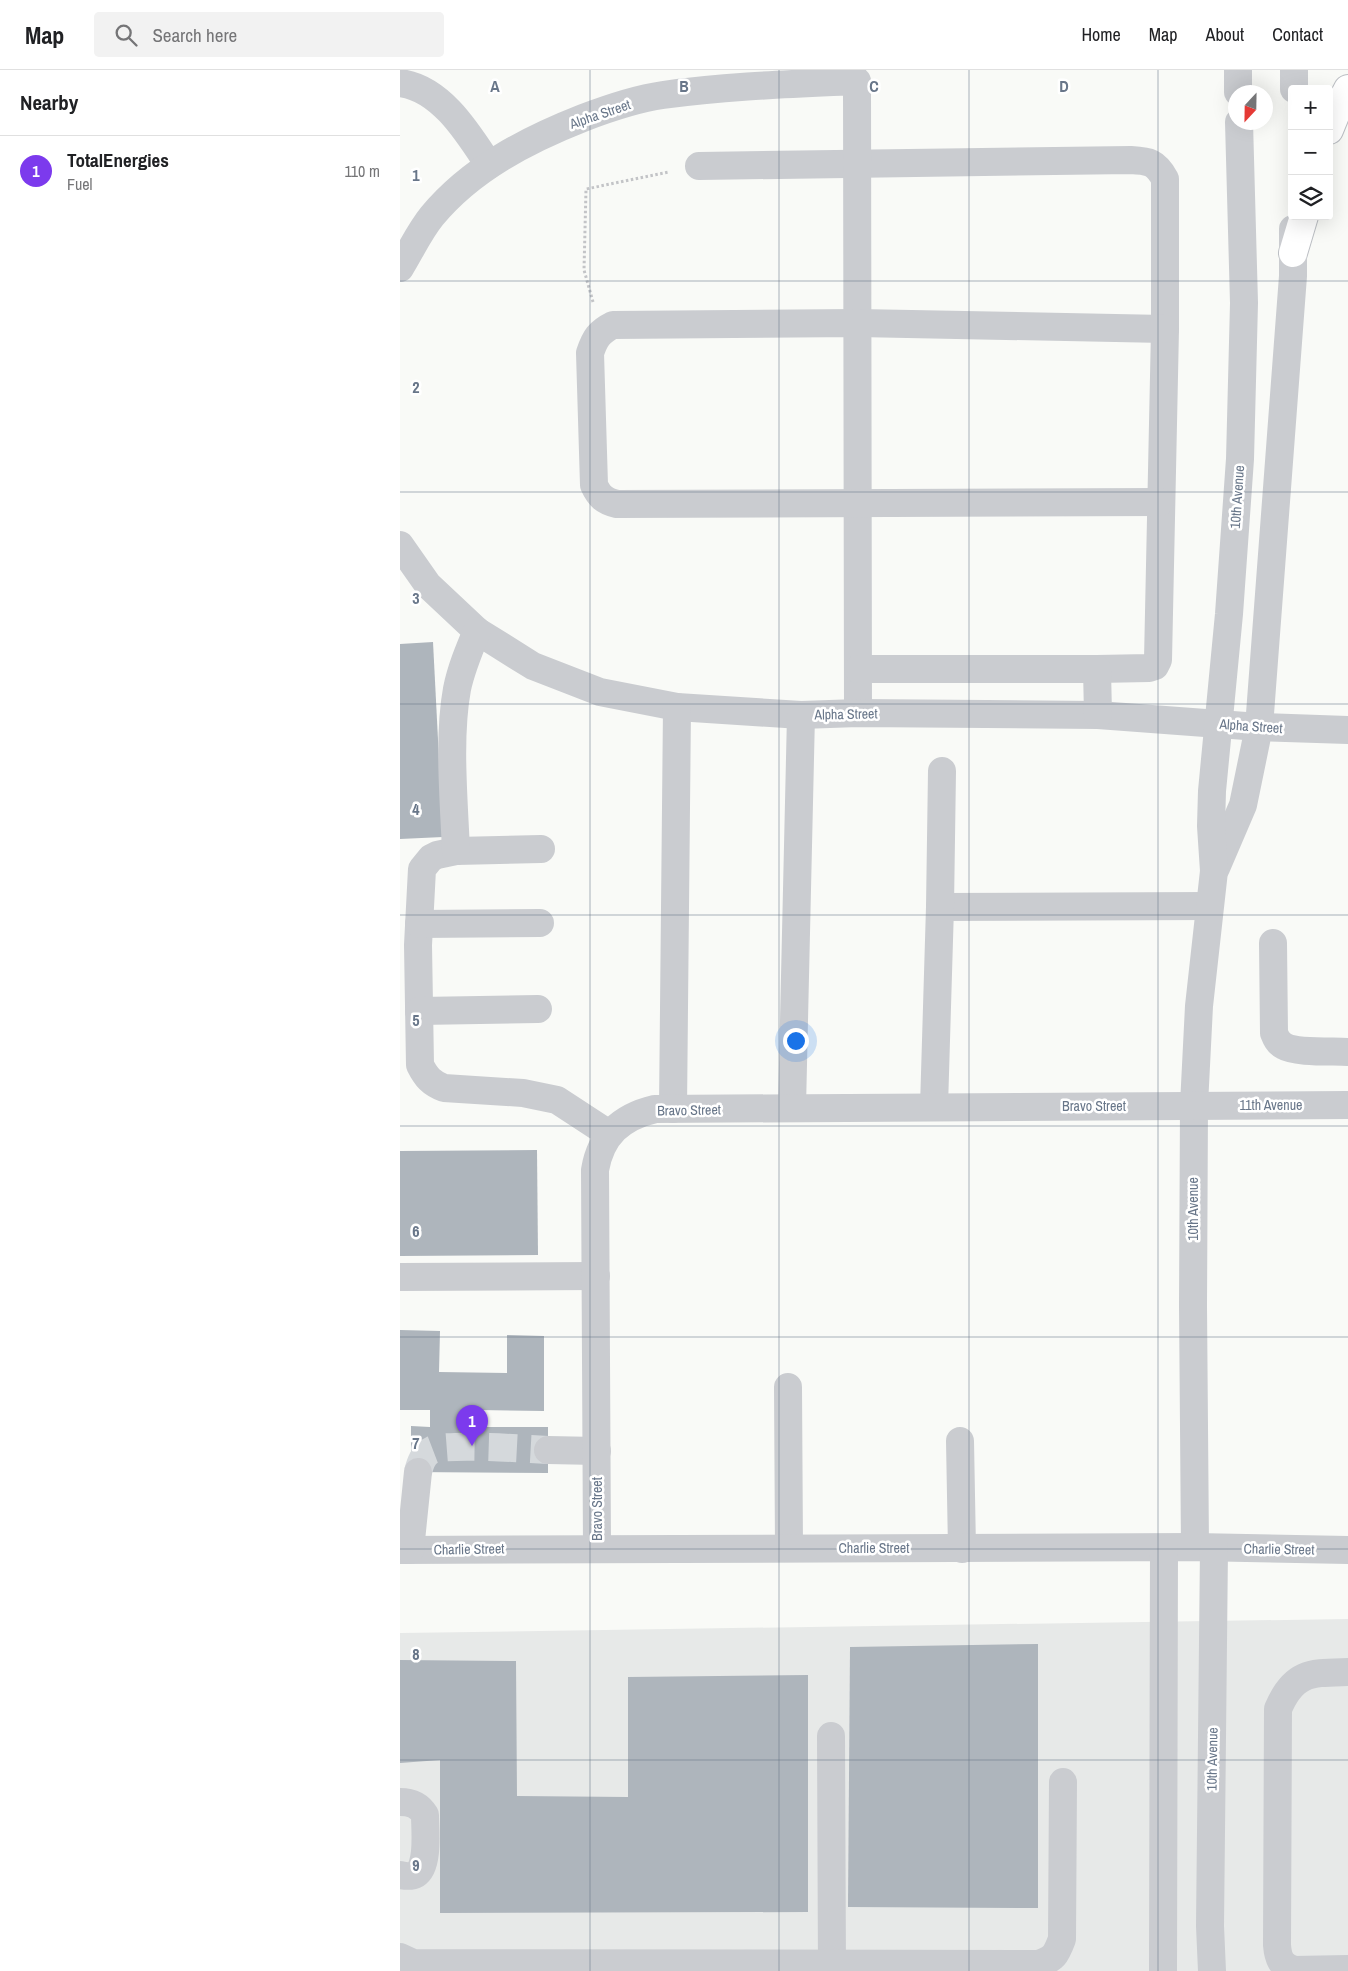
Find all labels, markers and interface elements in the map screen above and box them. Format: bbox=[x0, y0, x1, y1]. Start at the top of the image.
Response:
search box bbox=[94, 12, 444, 57]
text: Map bbox=[25, 19, 64, 51]
icon: search bbox=[112, 21, 140, 49]
text: Search here bbox=[152, 22, 237, 48]
text: Home bbox=[1081, 22, 1121, 47]
text: Map bbox=[1149, 22, 1178, 47]
text: About bbox=[1206, 22, 1244, 47]
text: Contact bbox=[1272, 22, 1323, 47]
text: A bbox=[490, 75, 500, 97]
text: B bbox=[679, 75, 689, 97]
text: C bbox=[869, 75, 879, 97]
text: D bbox=[1059, 75, 1069, 97]
north arrow bbox=[1228, 85, 1273, 130]
map controls bbox=[1288, 85, 1333, 220]
button: + bbox=[1288, 85, 1333, 130]
text: Nearby bbox=[20, 88, 78, 117]
street label: Alpha Street bbox=[566, 95, 633, 133]
button: − bbox=[1288, 130, 1333, 175]
text: TotalEnergies bbox=[67, 147, 169, 173]
text: 1 bbox=[32, 160, 40, 182]
text: 110 m bbox=[344, 160, 380, 182]
text: 1 bbox=[412, 164, 420, 186]
text: Fuel bbox=[67, 173, 93, 195]
button: layers bbox=[1288, 175, 1333, 220]
text: 2 bbox=[412, 376, 420, 398]
street label: 10th Avenue bbox=[1226, 465, 1248, 529]
text: 3 bbox=[412, 587, 420, 609]
street label: Alpha Street bbox=[813, 704, 878, 724]
street label: Alpha Street bbox=[1218, 715, 1283, 737]
text: 4 bbox=[412, 798, 420, 820]
text: 5 bbox=[412, 1009, 420, 1031]
your location bbox=[783, 1028, 809, 1054]
street label: 11th Avenue bbox=[1240, 1096, 1302, 1114]
street label: Bravo Street bbox=[1062, 1097, 1126, 1115]
street label: Bravo Street bbox=[657, 1100, 721, 1120]
street label: 10th Avenue bbox=[1184, 1177, 1202, 1241]
text: 6 bbox=[412, 1220, 420, 1242]
pin: 1 bbox=[456, 1405, 488, 1446]
text: 7 bbox=[412, 1432, 420, 1454]
street label: Bravo Street bbox=[588, 1477, 606, 1541]
street label: Charlie Street bbox=[433, 1539, 505, 1559]
street label: Charlie Street bbox=[839, 1539, 909, 1557]
street label: Charlie Street bbox=[1243, 1539, 1315, 1559]
text: 8 bbox=[412, 1643, 420, 1665]
street label: 10th Avenue bbox=[1202, 1727, 1222, 1791]
text: 9 bbox=[412, 1854, 420, 1876]

